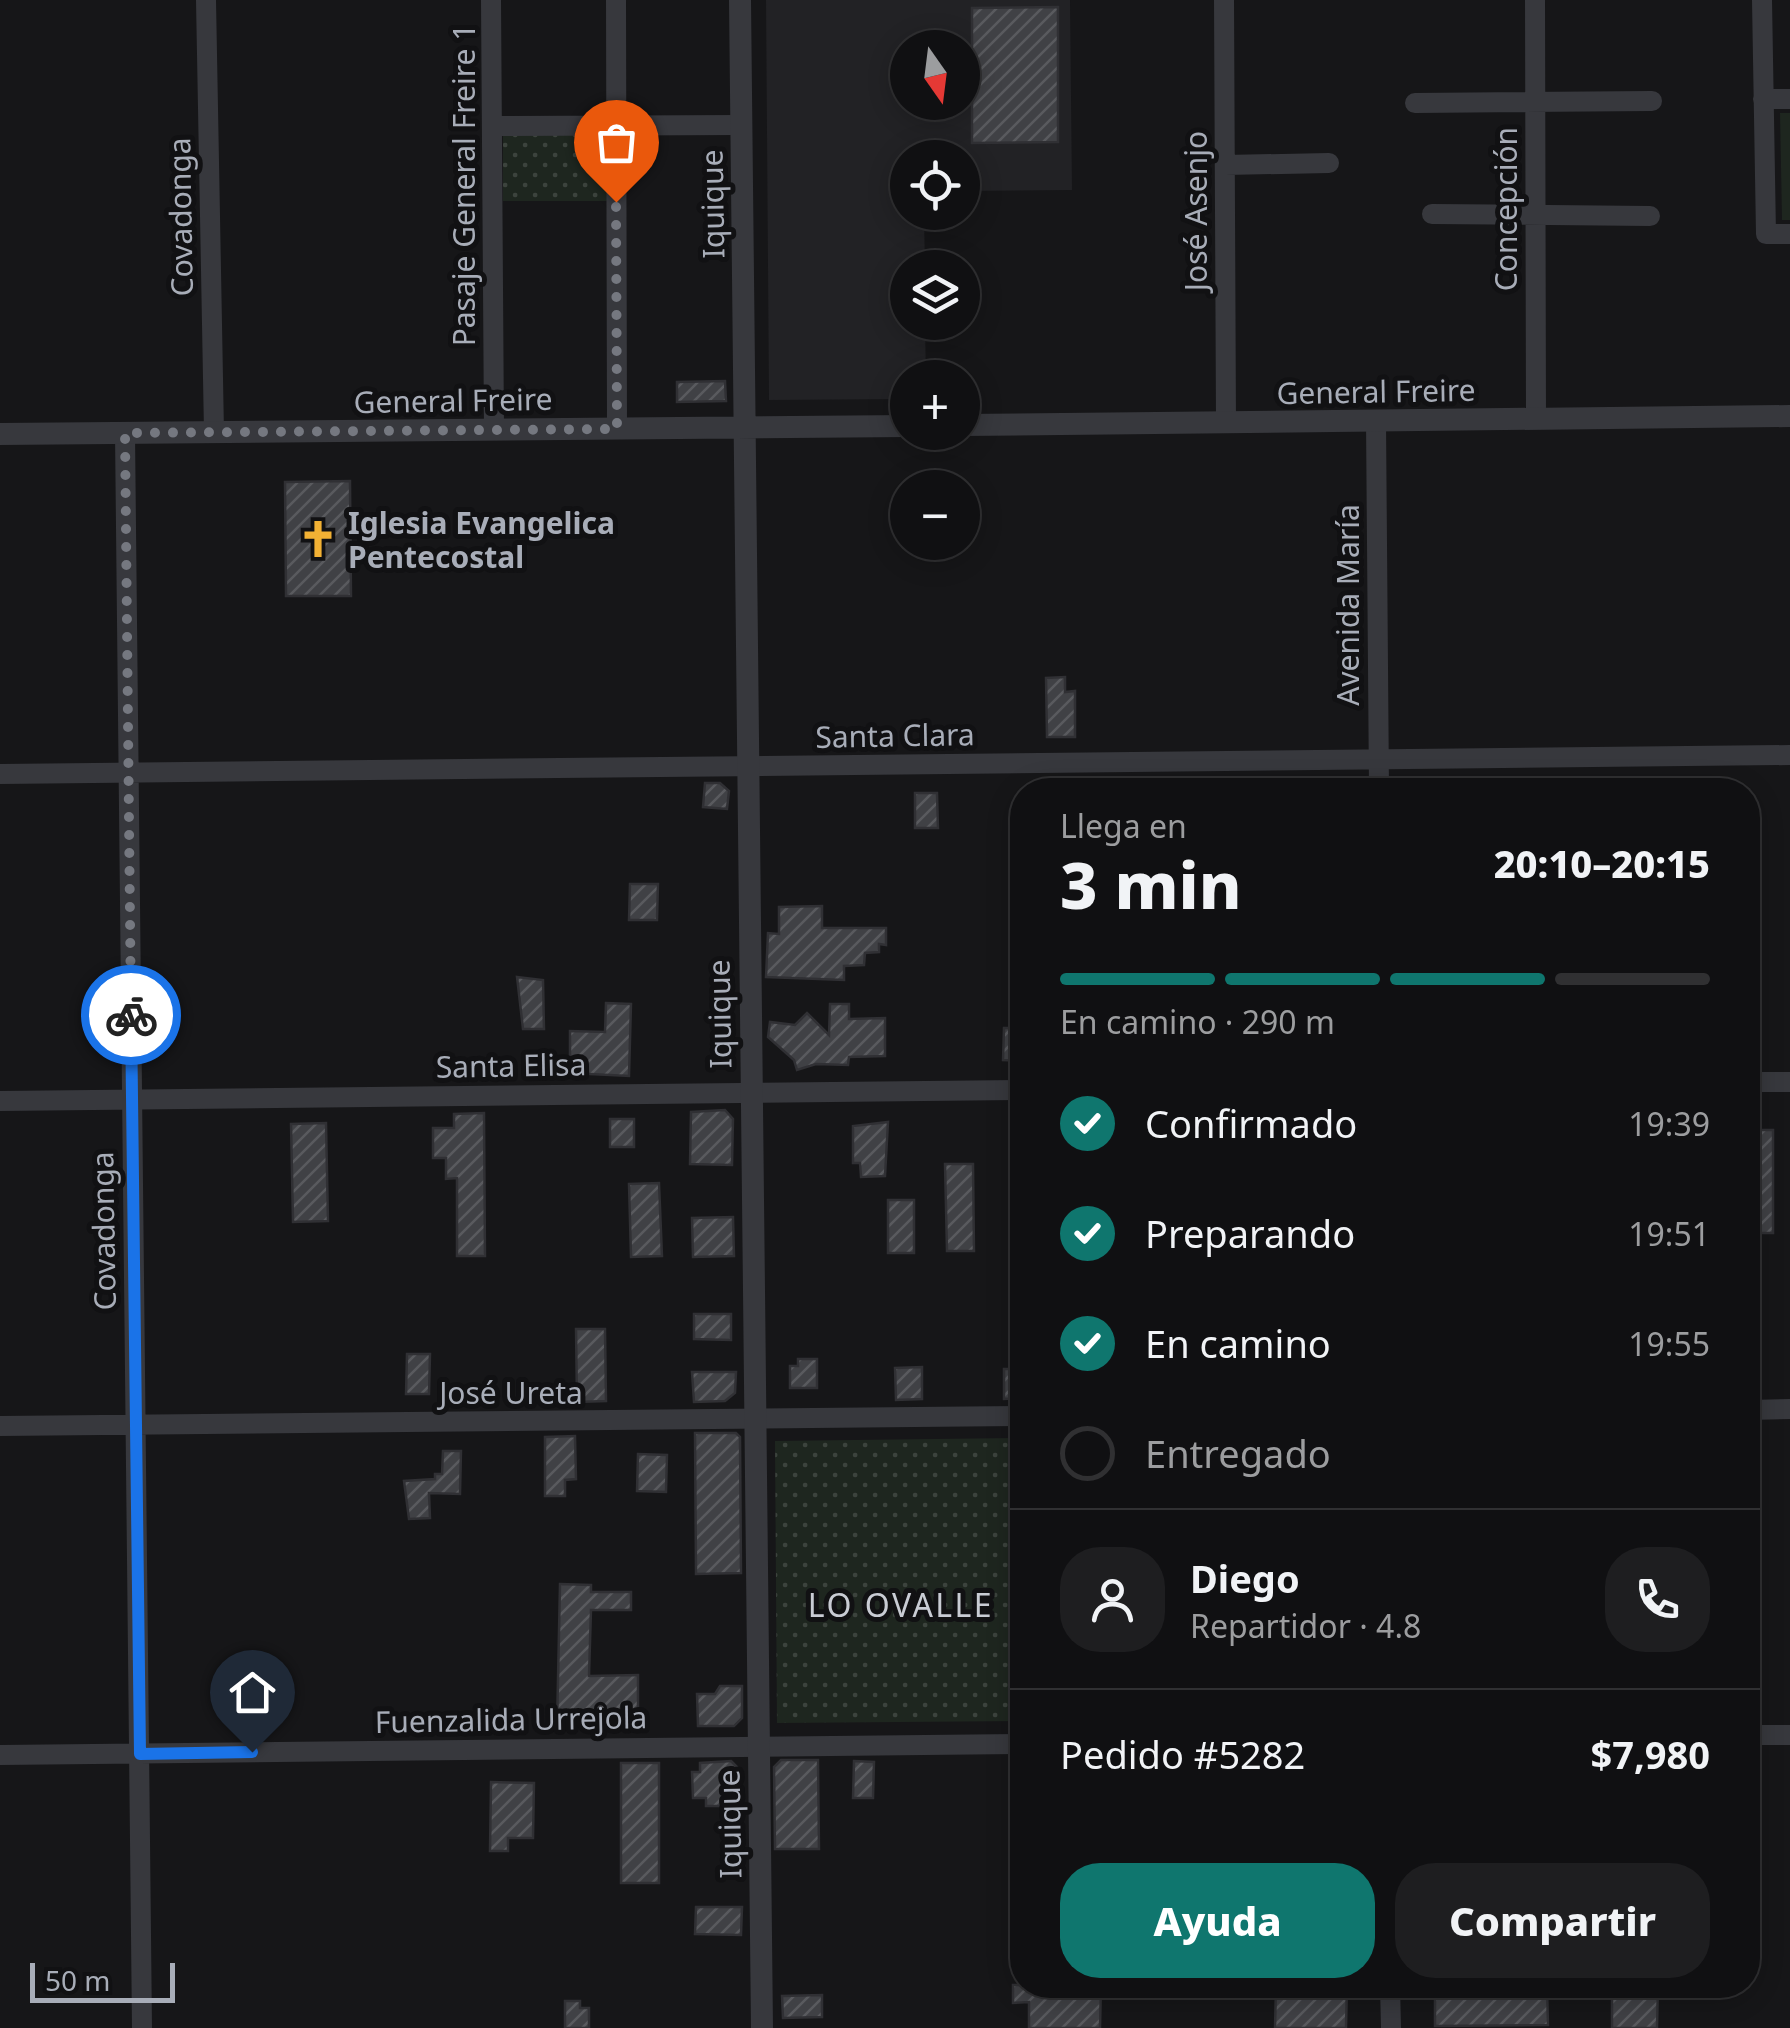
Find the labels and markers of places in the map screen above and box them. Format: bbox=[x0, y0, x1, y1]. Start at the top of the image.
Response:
pin bbox=[574, 100, 659, 203]
place label: Iglesia Evangelica Pentecostal bbox=[348, 502, 615, 577]
church icon: Iglesia Evangelica Pentecostal bbox=[297, 518, 339, 560]
pin bbox=[210, 1650, 295, 1753]

